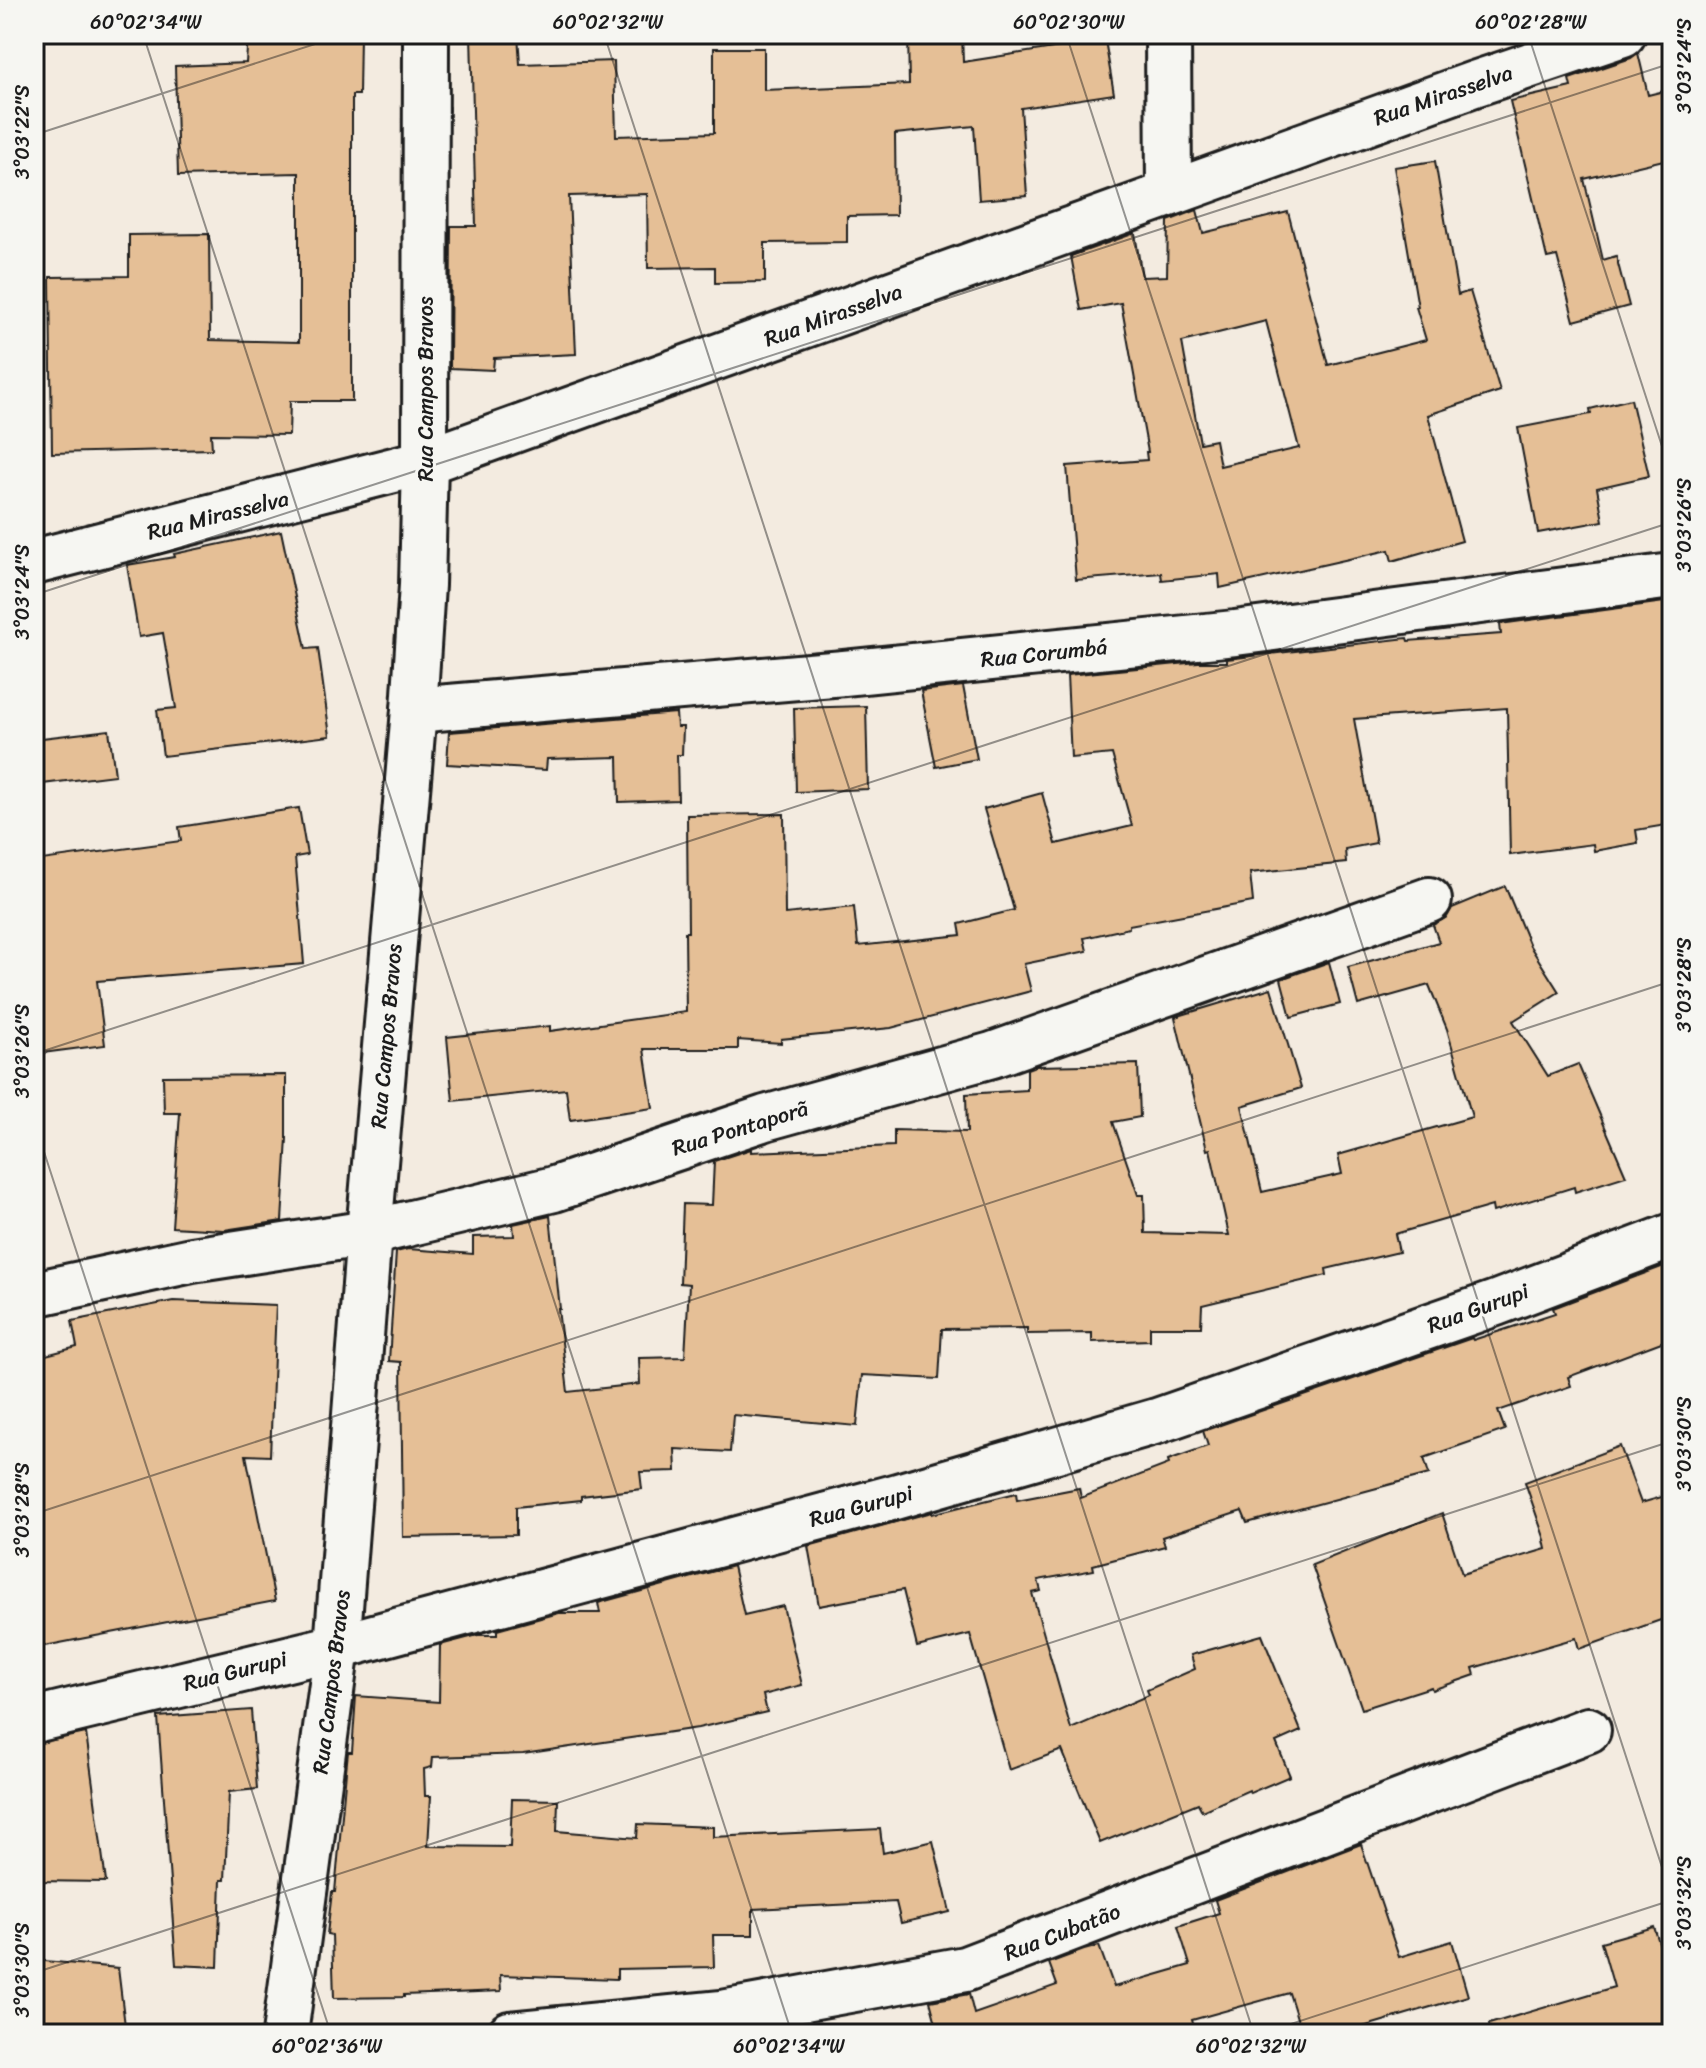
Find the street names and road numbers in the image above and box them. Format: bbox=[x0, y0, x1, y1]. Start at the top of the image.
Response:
street label: Rua Mirasselva bbox=[1368, 53, 1518, 137]
street label: Rua Mirasselva bbox=[758, 272, 908, 358]
street label: Rua Campos Bravos bbox=[406, 296, 445, 482]
street label: Rua Mirasselva bbox=[143, 479, 293, 551]
street label: Rua Corumbá bbox=[979, 627, 1109, 679]
street label: Rua Campos Bravos bbox=[359, 942, 413, 1130]
street label: Rua Pontaporã bbox=[667, 1088, 814, 1167]
street label: Rua Gurupi bbox=[1422, 1271, 1535, 1344]
street label: Rua Gurupi bbox=[805, 1473, 918, 1539]
street label: Rua Campos Bravos bbox=[300, 1588, 362, 1776]
street label: Rua Gurupi bbox=[179, 1639, 292, 1703]
street label: Rua Cubatão bbox=[998, 1892, 1126, 1972]

